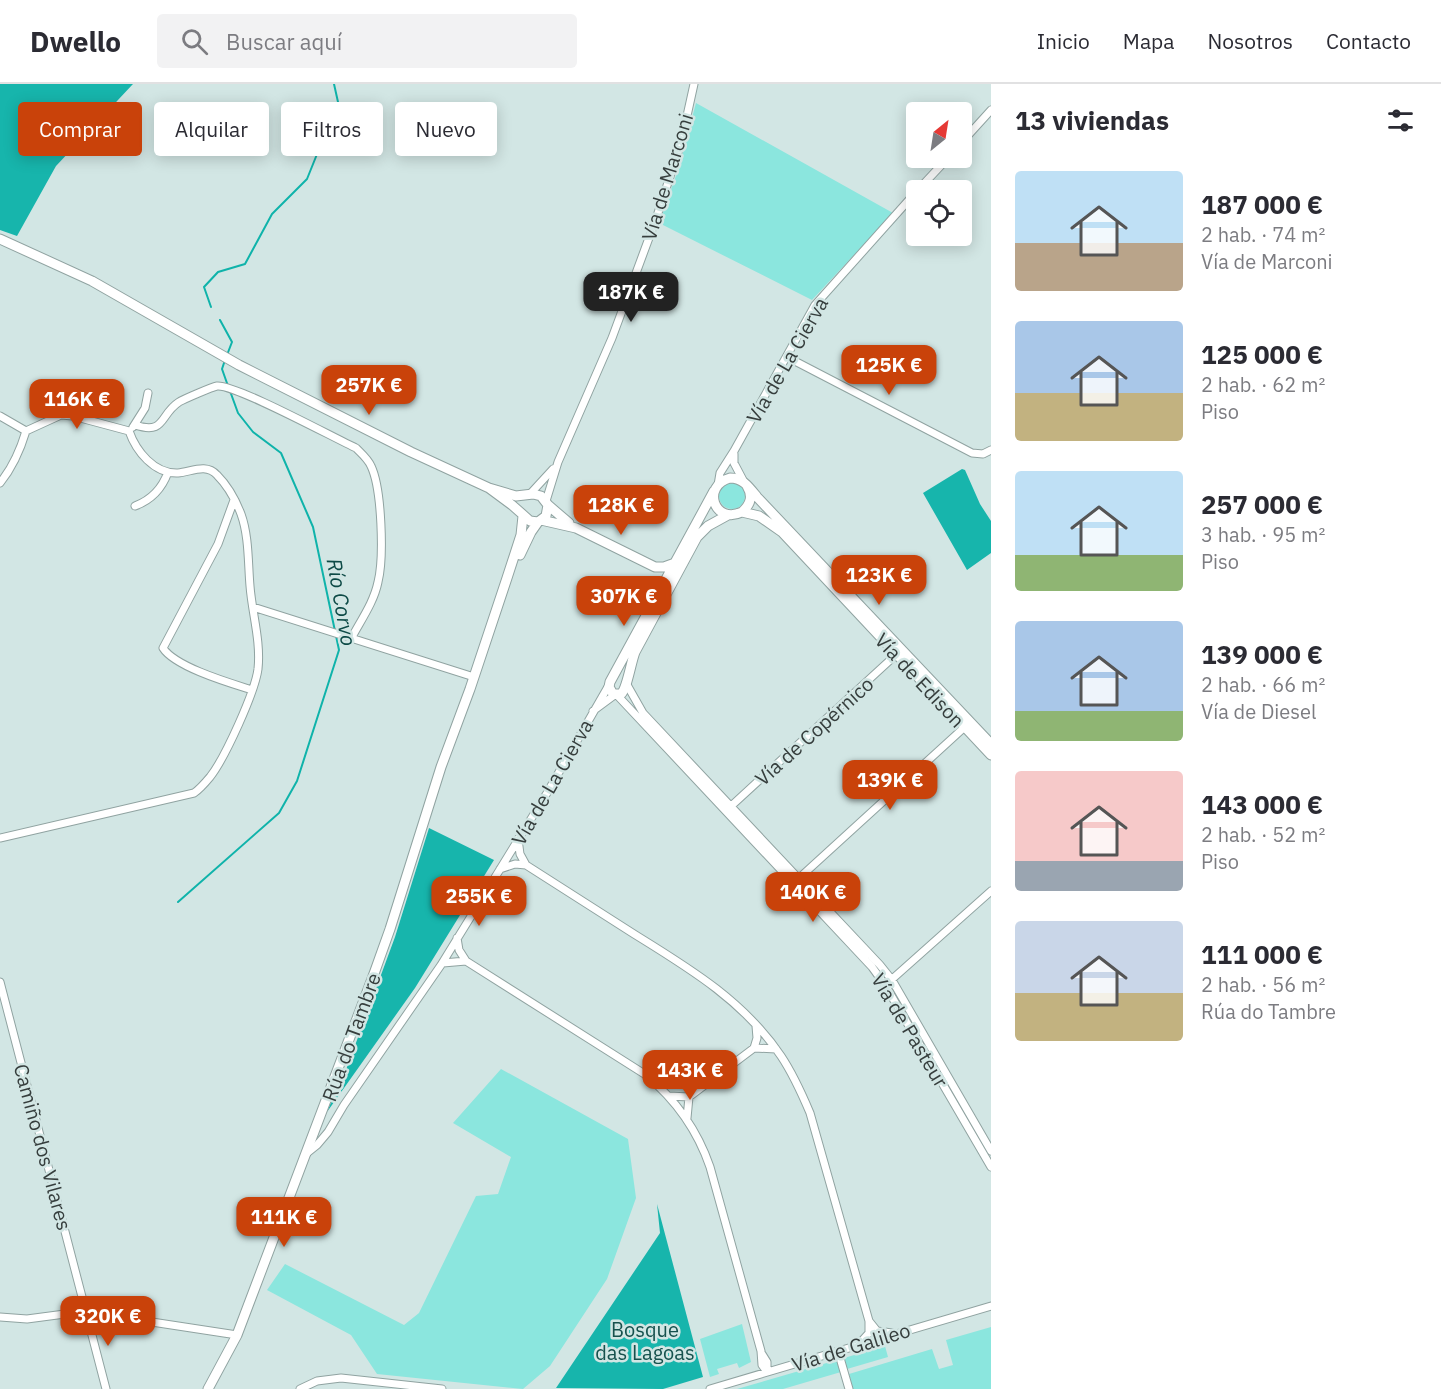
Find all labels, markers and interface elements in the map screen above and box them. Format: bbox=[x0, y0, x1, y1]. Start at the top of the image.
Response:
search box bbox=[157, 14, 577, 68]
text: Dwello bbox=[30, 23, 121, 60]
icon: search bbox=[178, 25, 211, 58]
text: Buscar aquí bbox=[226, 27, 342, 56]
text: Inicio bbox=[1037, 27, 1090, 55]
text: Mapa bbox=[1123, 27, 1175, 55]
text: Nosotros bbox=[1208, 27, 1293, 55]
text: Contacto bbox=[1326, 27, 1411, 55]
chip: Comprar bbox=[18, 102, 142, 156]
chip: Alquilar bbox=[154, 102, 269, 156]
chip: Filtros bbox=[281, 102, 383, 156]
chip: Nuevo bbox=[395, 102, 497, 156]
north arrow bbox=[906, 102, 972, 168]
map controls bbox=[906, 102, 972, 246]
text: 13 viviendas bbox=[1015, 103, 1169, 137]
icon: filters bbox=[1384, 104, 1417, 137]
street label: Vía de Marconi bbox=[635, 110, 699, 244]
button: locate bbox=[906, 180, 972, 246]
text: 187 000 € bbox=[1201, 187, 1323, 221]
icon: home bbox=[1063, 195, 1135, 267]
text: 2 hab. · 74 m² bbox=[1201, 221, 1325, 248]
text: Vía de Marconi bbox=[1201, 248, 1333, 275]
pin: 187K € bbox=[582, 272, 680, 323]
text: 187K € bbox=[597, 278, 665, 305]
street label: Vía de La Cierva bbox=[740, 292, 834, 428]
text: 125 000 € bbox=[1201, 337, 1323, 371]
pin: 125K € bbox=[840, 345, 938, 396]
icon: home bbox=[1063, 345, 1135, 417]
text: 125K € bbox=[855, 351, 923, 378]
pin: 257K € bbox=[320, 365, 418, 416]
text: 257K € bbox=[335, 371, 403, 398]
text: 2 hab. · 62 m² bbox=[1201, 371, 1325, 398]
pin: 116K € bbox=[28, 379, 126, 430]
text: 116K € bbox=[43, 385, 111, 412]
text: Piso bbox=[1201, 398, 1239, 425]
pin: 128K € bbox=[572, 485, 670, 536]
text: 257 000 € bbox=[1201, 487, 1323, 521]
text: 128K € bbox=[587, 491, 655, 518]
icon: home bbox=[1063, 495, 1135, 567]
text: 3 hab. · 95 m² bbox=[1201, 521, 1325, 548]
text: Piso bbox=[1201, 548, 1239, 575]
pin: 123K € bbox=[830, 555, 928, 606]
water label: Río Corvo bbox=[321, 556, 363, 648]
text: 123K € bbox=[845, 561, 913, 588]
pin: 307K € bbox=[575, 576, 673, 627]
text: 307K € bbox=[590, 582, 658, 609]
street label: Vía de Edison bbox=[869, 627, 971, 733]
text: 139 000 € bbox=[1201, 637, 1323, 671]
icon: home bbox=[1063, 645, 1135, 717]
street label: Vía de Copérnico bbox=[749, 670, 879, 792]
text: 2 hab. · 66 m² bbox=[1201, 671, 1325, 698]
text: Vía de Diesel bbox=[1201, 698, 1316, 725]
street label: Vía de La Cierva bbox=[505, 714, 599, 850]
pin: 139K € bbox=[841, 760, 939, 811]
text: 139K € bbox=[856, 766, 924, 793]
text: 143 000 € bbox=[1201, 787, 1323, 821]
icon: home bbox=[1063, 795, 1135, 867]
text: 2 hab. · 52 m² bbox=[1201, 821, 1325, 848]
text: Piso bbox=[1201, 848, 1239, 875]
pin: 140K € bbox=[764, 872, 862, 923]
pin: 255K € bbox=[430, 876, 528, 927]
text: 140K € bbox=[779, 878, 847, 905]
text: 255K € bbox=[445, 882, 513, 909]
text: 111 000 € bbox=[1201, 937, 1323, 971]
icon: home bbox=[1063, 945, 1135, 1017]
street label: Vía de Pasteur bbox=[865, 968, 955, 1092]
street label: Rúa do Tambre bbox=[315, 969, 387, 1105]
text: 2 hab. · 56 m² bbox=[1201, 971, 1325, 998]
text: Rúa do Tambre bbox=[1201, 998, 1336, 1025]
pin: 143K € bbox=[641, 1050, 739, 1101]
text: 143K € bbox=[656, 1056, 724, 1083]
street label: Camiño dos Vilares bbox=[8, 1061, 78, 1233]
pin: 111K € bbox=[235, 1197, 333, 1248]
text: 111K € bbox=[250, 1203, 318, 1230]
pin: 320K € bbox=[59, 1296, 157, 1347]
text: 320K € bbox=[74, 1302, 142, 1329]
park label: Bosque das Lagoas bbox=[595, 1316, 695, 1366]
street label: Vía de Galileo bbox=[788, 1316, 914, 1378]

